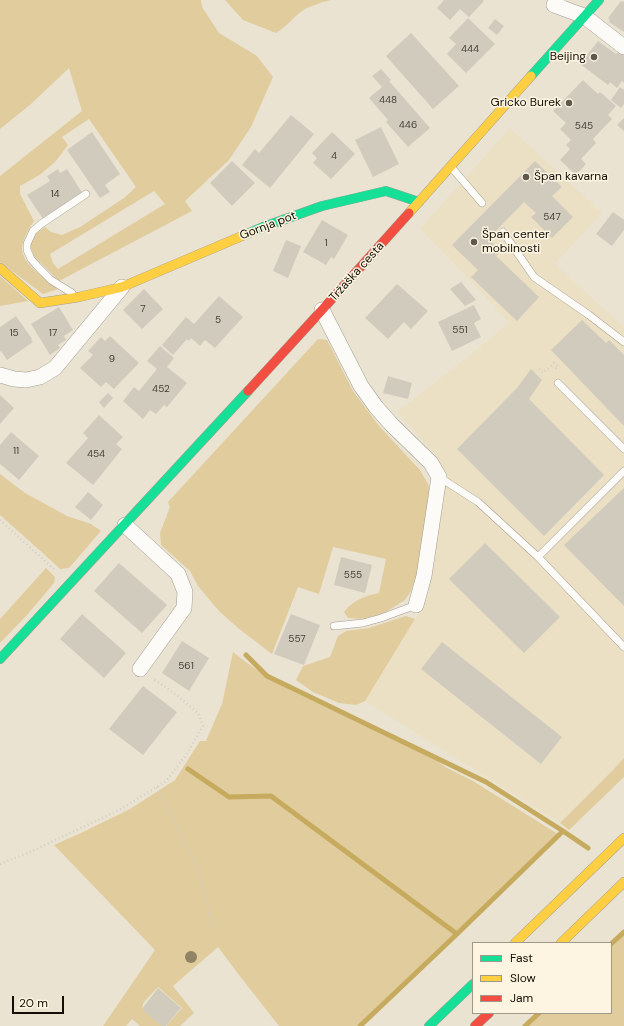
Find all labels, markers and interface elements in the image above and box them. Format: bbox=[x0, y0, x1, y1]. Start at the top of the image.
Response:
house number: 444 bbox=[461, 43, 479, 55]
place label: Beijing bbox=[550, 50, 586, 64]
marker: Beijing bbox=[589, 52, 599, 62]
house number: 448 bbox=[379, 94, 397, 106]
place label: Gricko Burek bbox=[491, 96, 561, 110]
marker: Gricko Burek bbox=[564, 98, 574, 108]
house number: 446 bbox=[399, 119, 417, 131]
house number: 545 bbox=[575, 120, 593, 132]
house number: 4 bbox=[331, 150, 337, 162]
place label: Špan kavarna bbox=[534, 170, 608, 184]
marker: Špan kavarna bbox=[521, 172, 531, 182]
house number: 14 bbox=[50, 188, 60, 200]
street label: Gornja pot bbox=[238, 209, 298, 243]
house number: 547 bbox=[543, 211, 561, 223]
place label: Špan center mobilnosti bbox=[482, 228, 549, 256]
house number: 1 bbox=[324, 237, 328, 249]
marker: Špan center mobilnosti bbox=[469, 237, 479, 247]
street label: Tržaška cesta bbox=[327, 239, 387, 305]
house number: 7 bbox=[140, 303, 146, 315]
house number: 5 bbox=[215, 314, 221, 326]
house number: 551 bbox=[452, 324, 468, 336]
house number: 15 bbox=[9, 327, 19, 339]
house number: 17 bbox=[49, 327, 57, 339]
house number: 9 bbox=[109, 353, 115, 365]
house number: 452 bbox=[152, 383, 170, 395]
house number: 11 bbox=[13, 445, 19, 457]
house number: 454 bbox=[87, 448, 105, 460]
house number: 555 bbox=[344, 569, 362, 581]
house number: 557 bbox=[288, 633, 306, 645]
house number: 561 bbox=[178, 660, 194, 672]
legend bbox=[472, 942, 612, 1014]
text: Fast bbox=[510, 950, 533, 966]
text: Slow bbox=[510, 970, 536, 986]
scale bar bbox=[14, 988, 66, 1014]
text: Jam bbox=[510, 990, 533, 1006]
text: 20 m bbox=[19, 995, 48, 1011]

